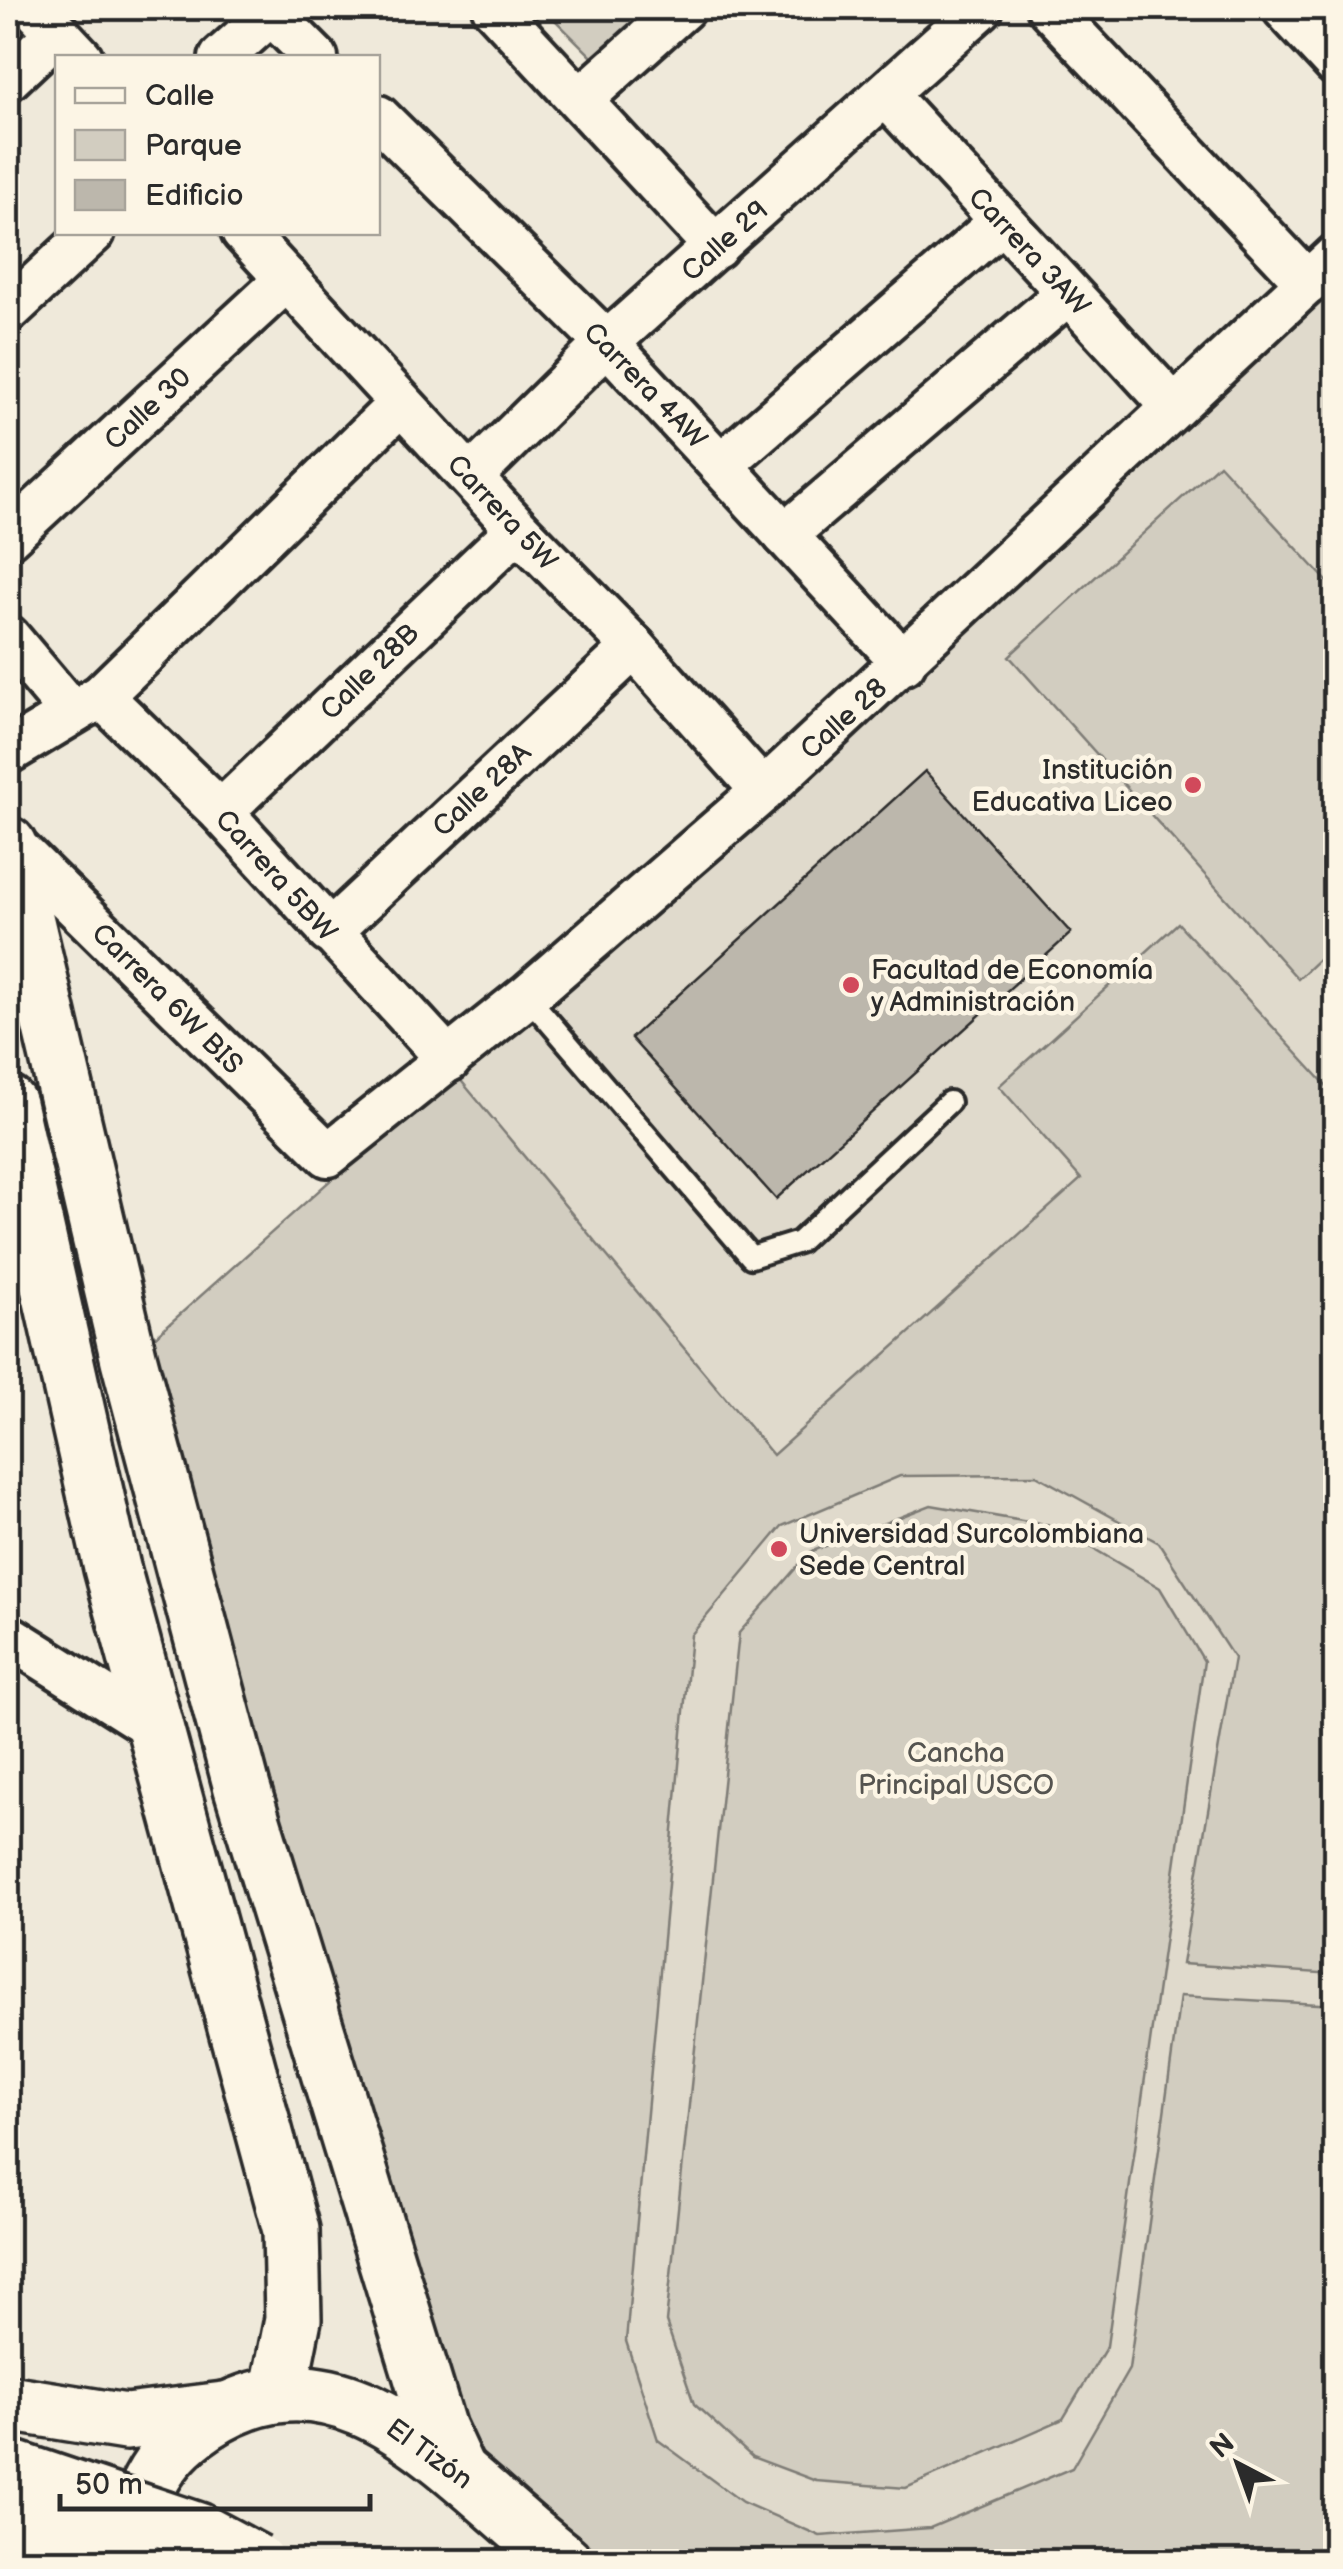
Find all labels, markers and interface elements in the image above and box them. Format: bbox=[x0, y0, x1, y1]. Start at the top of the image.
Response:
legend bbox=[55, 55, 380, 235]
text: Calle bbox=[145, 78, 214, 114]
text: Parque bbox=[145, 128, 242, 164]
text: Edificio bbox=[145, 178, 244, 214]
street label: Carrera 3AW bbox=[961, 181, 1097, 323]
street label: Calle 29 bbox=[675, 194, 775, 288]
street label: Carrera 4AW bbox=[576, 316, 713, 456]
street label: Calle 30 bbox=[98, 361, 198, 457]
street label: Carrera 5W bbox=[440, 448, 564, 578]
street label: Calle 28B bbox=[314, 617, 426, 727]
street label: Calle 28 bbox=[794, 672, 894, 767]
street label: Calle 28A bbox=[426, 736, 539, 844]
place label: Institución Educativa Liceo bbox=[971, 754, 1173, 819]
marker: Institución Educativa Liceo bbox=[1182, 774, 1204, 796]
street label: Carrera 5BW bbox=[208, 803, 344, 949]
street label: Carrera 6W BIS bbox=[85, 917, 249, 1081]
place label: Facultad de Economía y Administración bbox=[870, 954, 1153, 1019]
marker: Facultad de Economía y Administración bbox=[840, 974, 862, 996]
place label: Universidad Surcolombiana Sede Central bbox=[799, 1518, 1144, 1583]
marker: Universidad Surcolombiana Sede Central bbox=[768, 1538, 790, 1560]
park label: Cancha Principal USCO bbox=[858, 1737, 1054, 1802]
street label: El Tizón bbox=[380, 2412, 479, 2497]
north arrow bbox=[1188, 2414, 1288, 2514]
text: N bbox=[1204, 2427, 1241, 2466]
scale bar bbox=[60, 2449, 370, 2511]
text: 50 m bbox=[75, 2467, 143, 2503]

